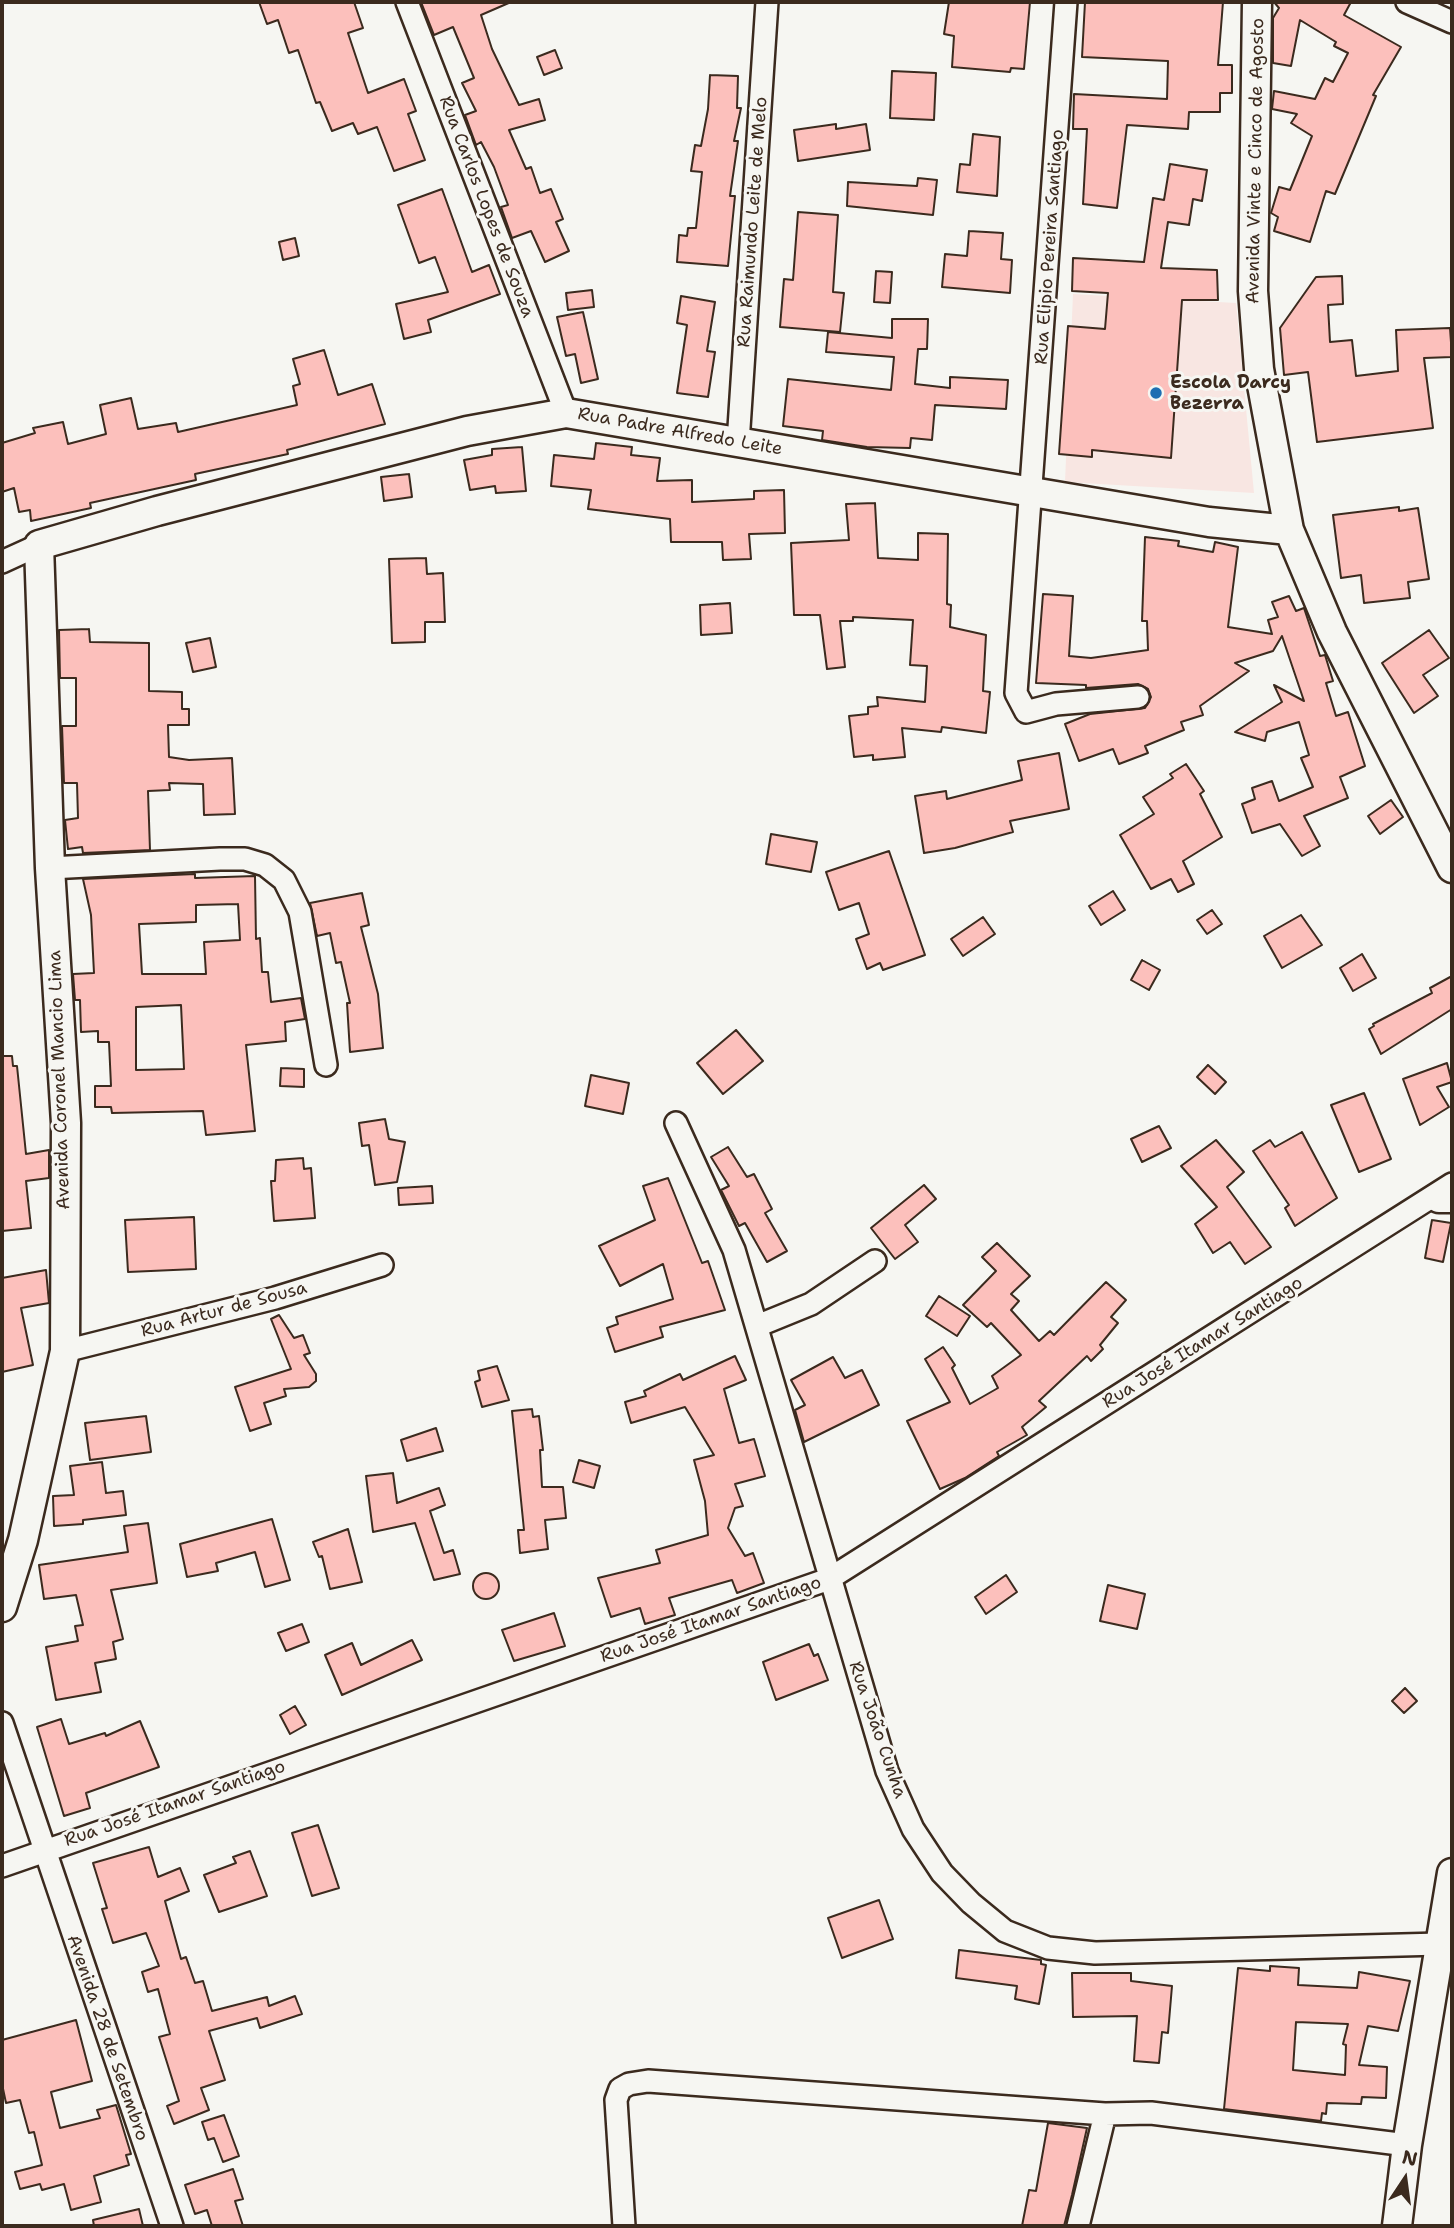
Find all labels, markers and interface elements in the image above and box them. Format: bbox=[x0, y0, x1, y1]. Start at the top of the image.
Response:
street label: Avenida Vinte e Cinco de Agosto bbox=[1243, 18, 1269, 304]
street label: Rua Carlos Lopes de Souza bbox=[434, 93, 538, 321]
street label: Rua Raimundo Leite de Melo bbox=[733, 96, 773, 348]
street label: Rua Elipio Pereira Santiago bbox=[1031, 129, 1069, 365]
place label: Escola Darcy Bezerra bbox=[1170, 372, 1291, 414]
marker: Escola Darcy Bezerra bbox=[1148, 385, 1164, 401]
street label: Rua Padre Alfredo Leite bbox=[576, 403, 784, 461]
street label: Avenida Coronel Mancio Lima bbox=[45, 950, 75, 1210]
street label: Rua José Itamar Santiago bbox=[1099, 1272, 1307, 1414]
street label: Rua Artur de Sousa bbox=[139, 1277, 309, 1343]
street label: Rua José Itamar Santiago bbox=[598, 1572, 824, 1668]
street label: Rua João Cunha bbox=[843, 1659, 911, 1801]
street label: Rua José Itamar Santiago bbox=[62, 1756, 288, 1852]
street label: Avenida 28 de Setembro bbox=[62, 1932, 152, 2144]
north arrow bbox=[1370, 2144, 1440, 2214]
text: N bbox=[1400, 2144, 1420, 2172]

